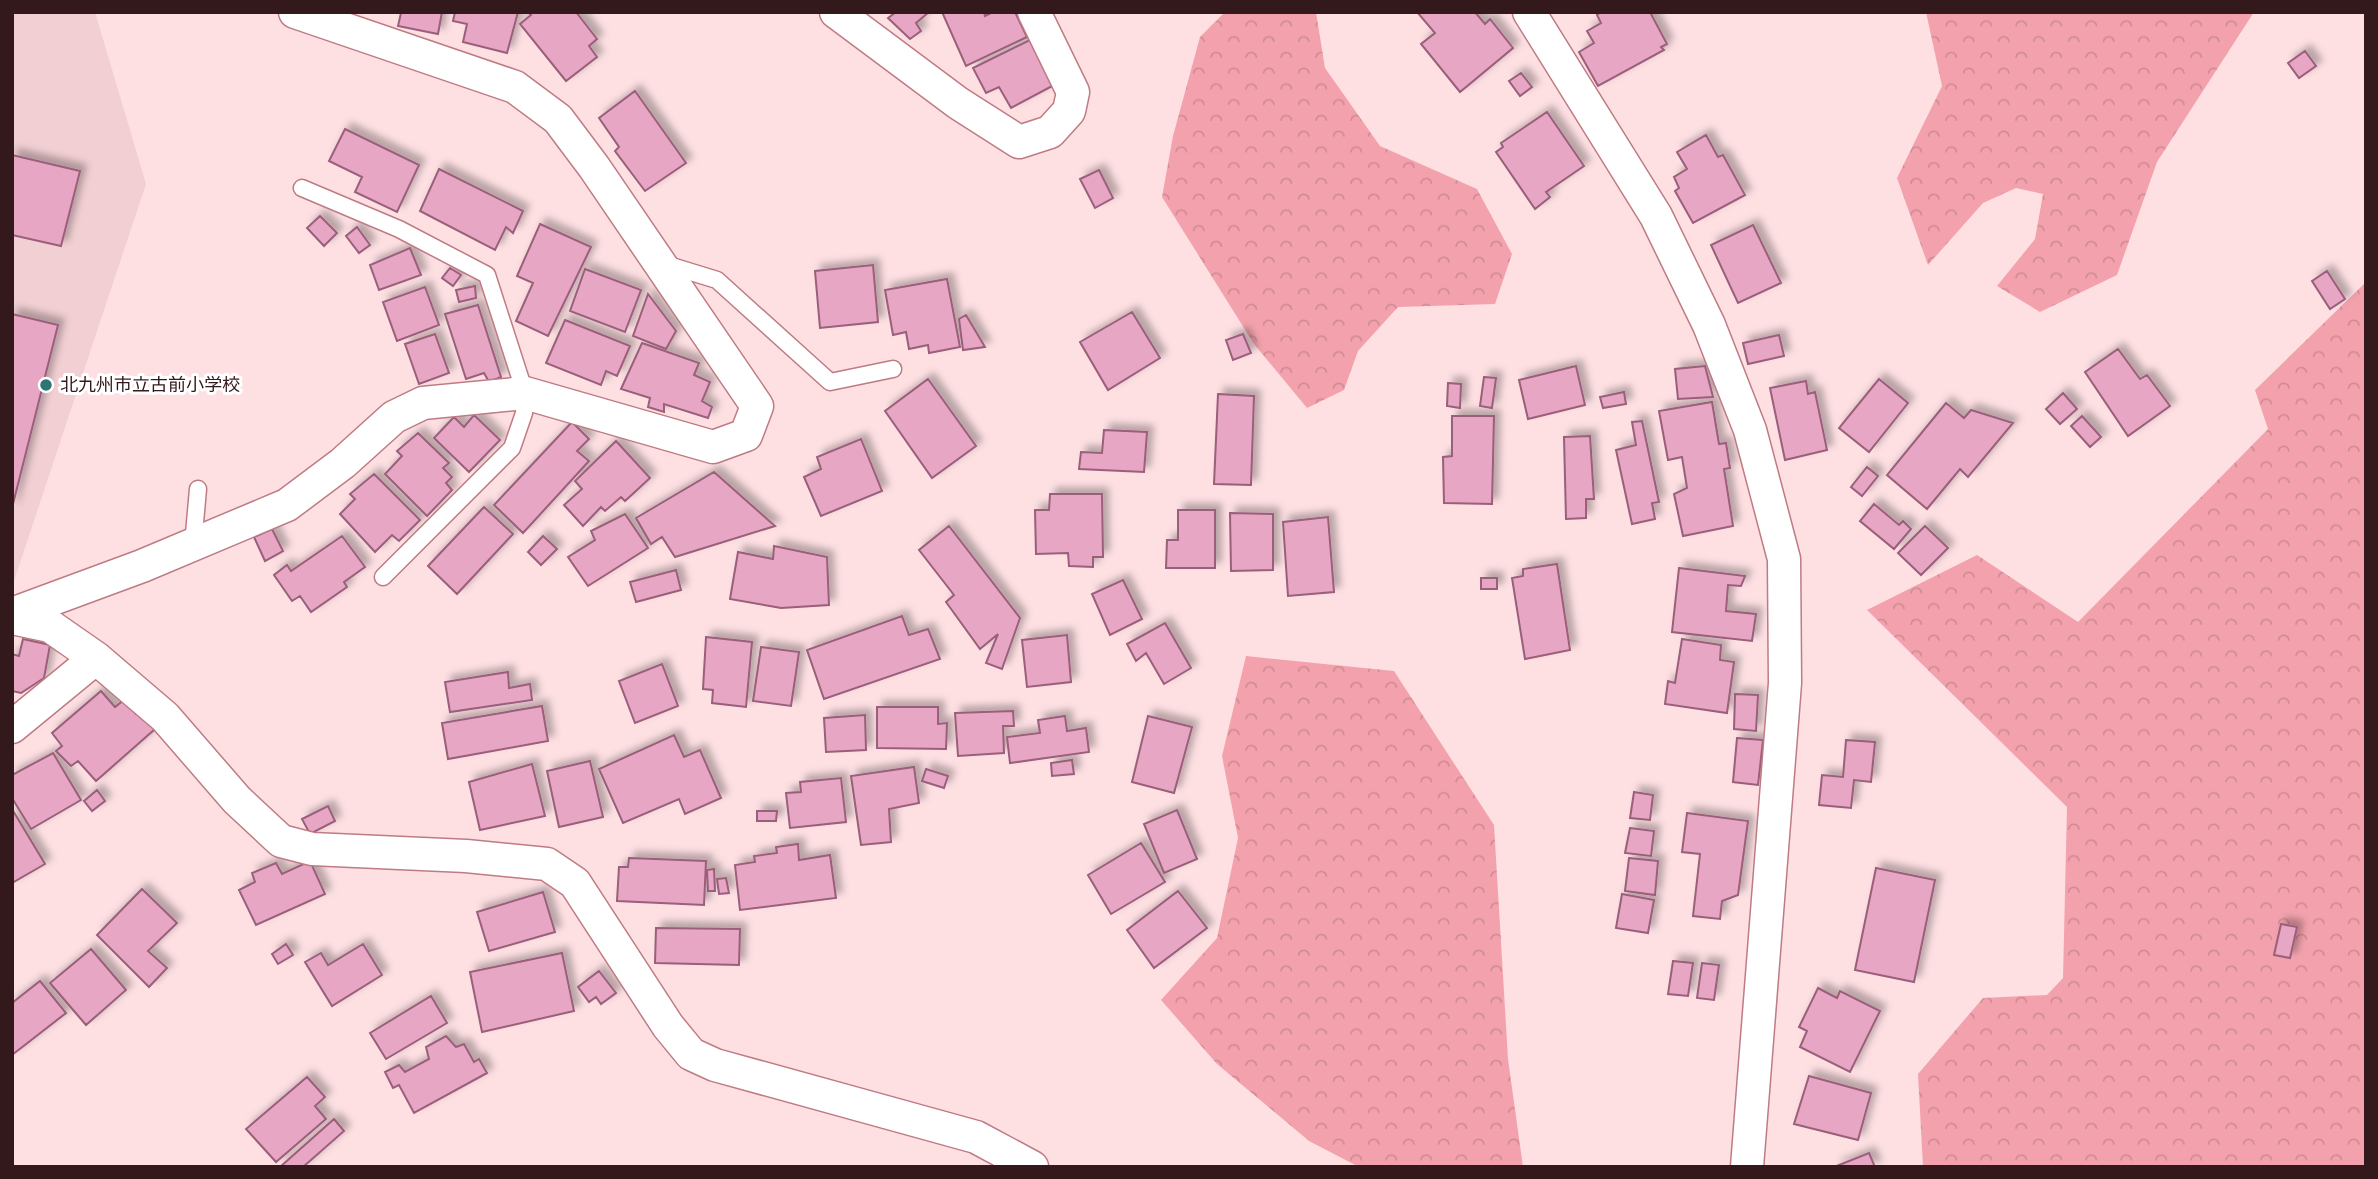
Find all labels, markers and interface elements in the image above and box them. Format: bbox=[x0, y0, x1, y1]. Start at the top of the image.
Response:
place label: 北九州市立古前小学校 bbox=[60, 372, 240, 396]
marker: 北九州市立古前小学校 bbox=[38, 377, 54, 393]

